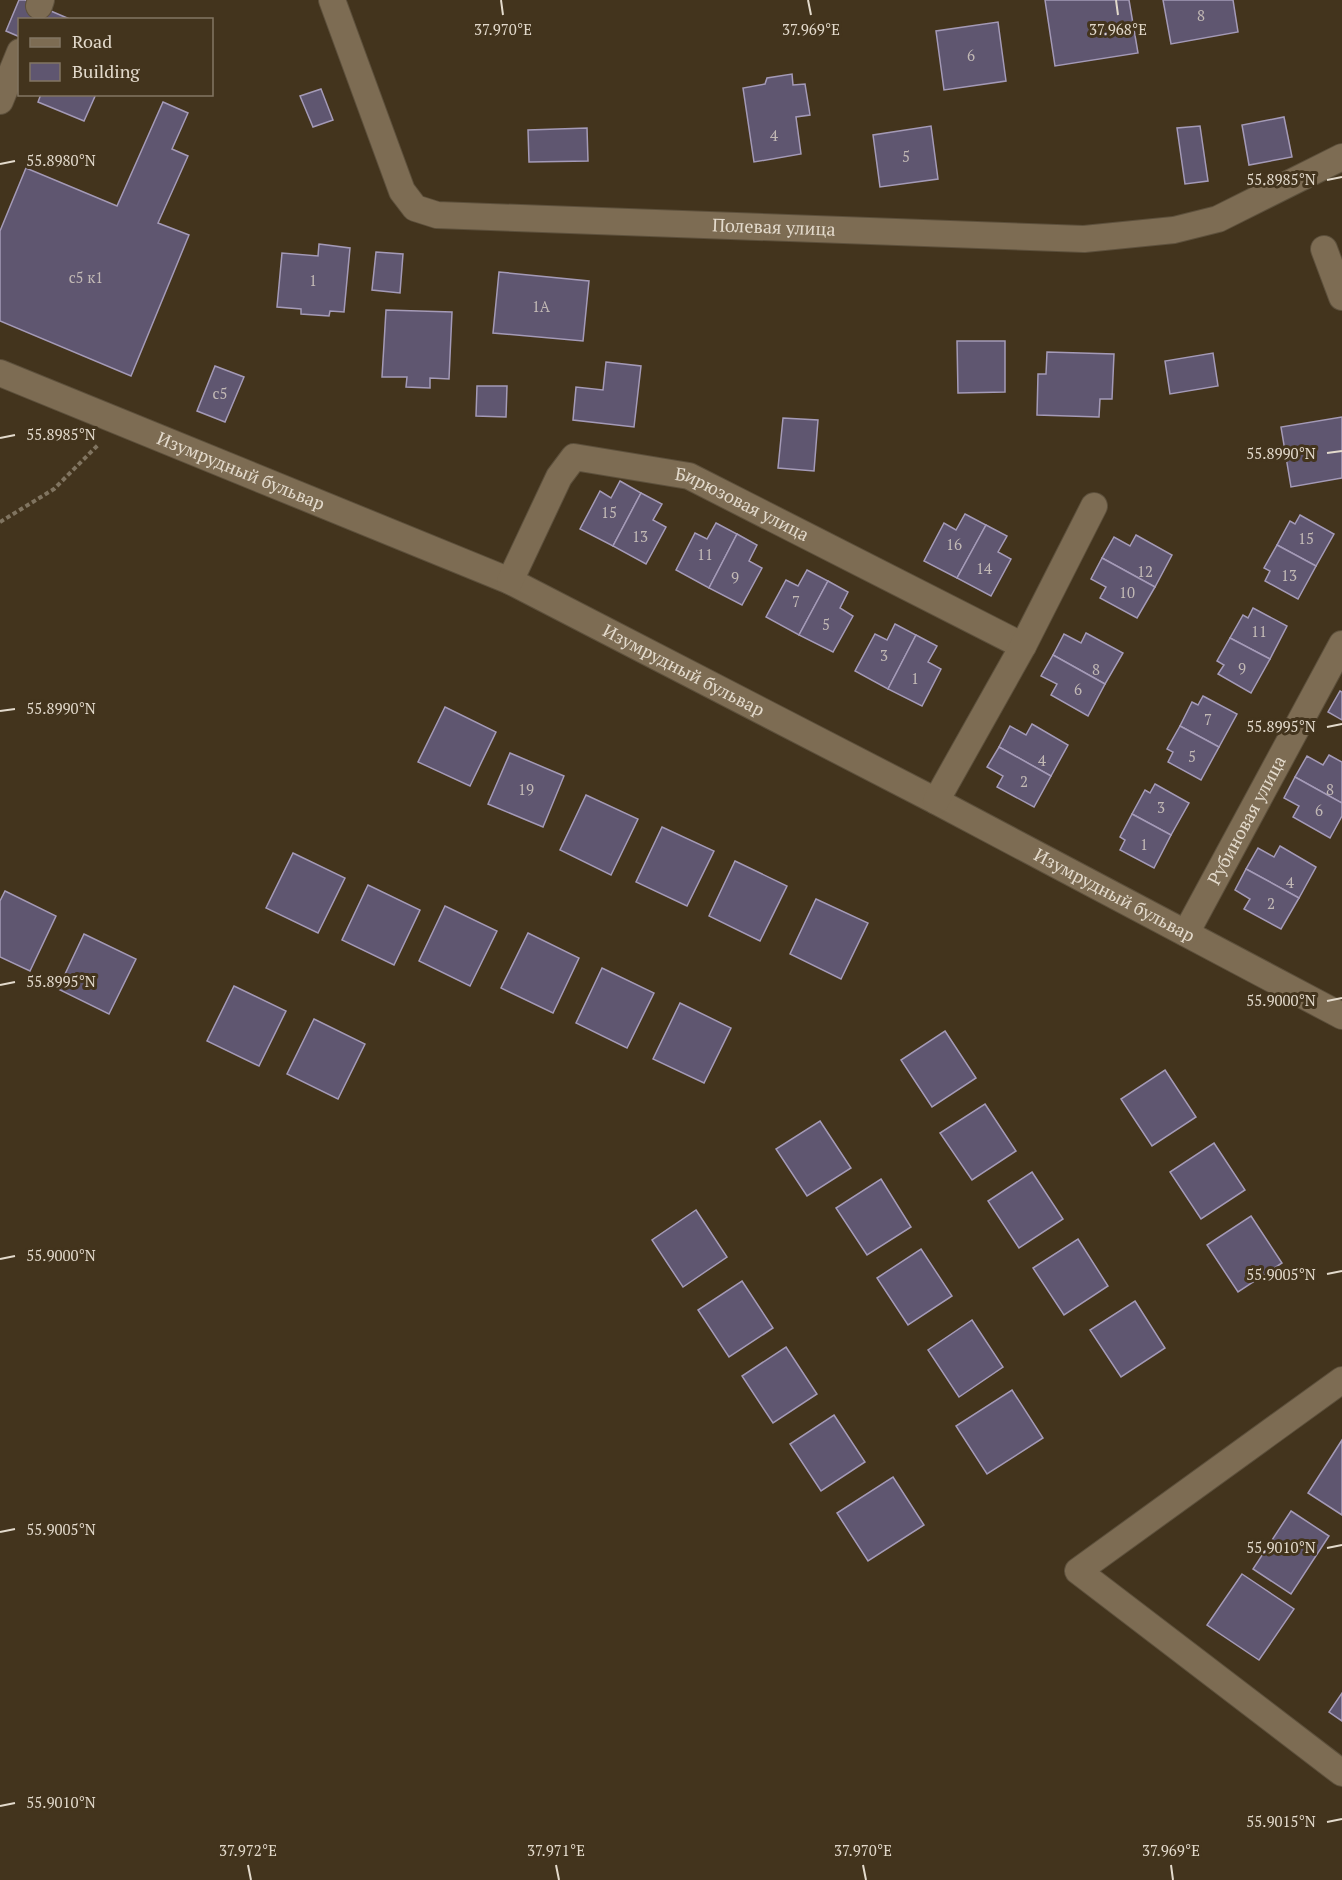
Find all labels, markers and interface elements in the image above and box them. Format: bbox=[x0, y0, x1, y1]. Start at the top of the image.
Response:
house number: 8 bbox=[1197, 5, 1205, 25]
legend bbox=[18, 18, 213, 96]
text: 37.970°E bbox=[474, 19, 532, 39]
text: 37.969°E bbox=[782, 19, 840, 39]
text: 37.968°E bbox=[1089, 19, 1147, 39]
text: Road bbox=[72, 29, 112, 53]
house number: 6 bbox=[967, 45, 975, 65]
text: Building bbox=[72, 59, 140, 83]
house number: 4 bbox=[770, 125, 778, 145]
house number: 5 bbox=[902, 146, 910, 166]
text: 55.8980°N bbox=[26, 150, 96, 170]
text: 55.8985°N bbox=[1246, 169, 1316, 189]
street label: Полевая улица bbox=[712, 212, 836, 241]
house number: с5 к1 bbox=[69, 267, 103, 287]
house number: 1 bbox=[309, 270, 317, 290]
house number: 1А bbox=[532, 296, 551, 316]
house number: с5 bbox=[213, 383, 228, 403]
text: 55.8985°N bbox=[26, 424, 96, 444]
street label: Изумрудный бульвар bbox=[154, 425, 329, 515]
text: 55.8990°N bbox=[1246, 443, 1316, 463]
street label: Бирюзовая улица bbox=[673, 461, 813, 546]
house number: 15 bbox=[601, 502, 617, 522]
house number: 13 bbox=[632, 526, 648, 546]
house number: 15 bbox=[1298, 528, 1314, 548]
house number: 16 bbox=[946, 534, 962, 554]
house number: 11 bbox=[697, 544, 713, 564]
house number: 14 bbox=[976, 558, 992, 578]
house number: 12 bbox=[1137, 561, 1153, 581]
house number: 13 bbox=[1281, 565, 1297, 585]
house number: 9 bbox=[731, 567, 739, 587]
house number: 10 bbox=[1119, 582, 1135, 602]
house number: 7 bbox=[792, 591, 800, 611]
house number: 5 bbox=[822, 614, 830, 634]
street label: Изумрудный бульвар bbox=[599, 618, 769, 721]
house number: 11 bbox=[1251, 621, 1267, 641]
house number: 3 bbox=[880, 645, 888, 665]
house number: 9 bbox=[1238, 658, 1246, 678]
house number: 8 bbox=[1092, 659, 1100, 679]
house number: 1 bbox=[911, 668, 919, 688]
house number: 6 bbox=[1074, 679, 1082, 699]
text: 55.8990°N bbox=[26, 698, 96, 718]
house number: 7 bbox=[1204, 709, 1212, 729]
text: 55.8995°N bbox=[1246, 716, 1316, 736]
house number: 5 bbox=[1188, 746, 1196, 766]
house number: 4 bbox=[1038, 750, 1046, 770]
street label: Рубиновая улица bbox=[1201, 751, 1291, 889]
house number: 2 bbox=[1020, 771, 1028, 791]
house number: 19 bbox=[518, 779, 534, 799]
house number: 8 bbox=[1326, 779, 1334, 799]
house number: 3 bbox=[1157, 797, 1165, 817]
house number: 6 bbox=[1315, 800, 1323, 820]
house number: 1 bbox=[1140, 834, 1148, 854]
street label: Изумрудный бульвар bbox=[1030, 842, 1199, 947]
house number: 4 bbox=[1286, 872, 1294, 892]
house number: 2 bbox=[1267, 893, 1275, 913]
text: 55.8995°N bbox=[26, 971, 96, 991]
text: 55.9000°N bbox=[1246, 990, 1316, 1010]
text: 55.9000°N bbox=[26, 1245, 96, 1265]
text: 55.9005°N bbox=[1246, 1264, 1316, 1284]
text: 55.9005°N bbox=[26, 1519, 96, 1539]
text: 55.9010°N bbox=[1246, 1537, 1316, 1557]
text: 55.9010°N bbox=[26, 1792, 96, 1812]
text: 55.9015°N bbox=[1246, 1811, 1316, 1831]
text: 37.972°E bbox=[219, 1840, 277, 1860]
text: 37.971°E bbox=[527, 1840, 585, 1860]
text: 37.970°E bbox=[834, 1840, 892, 1860]
text: 37.969°E bbox=[1142, 1840, 1200, 1860]

